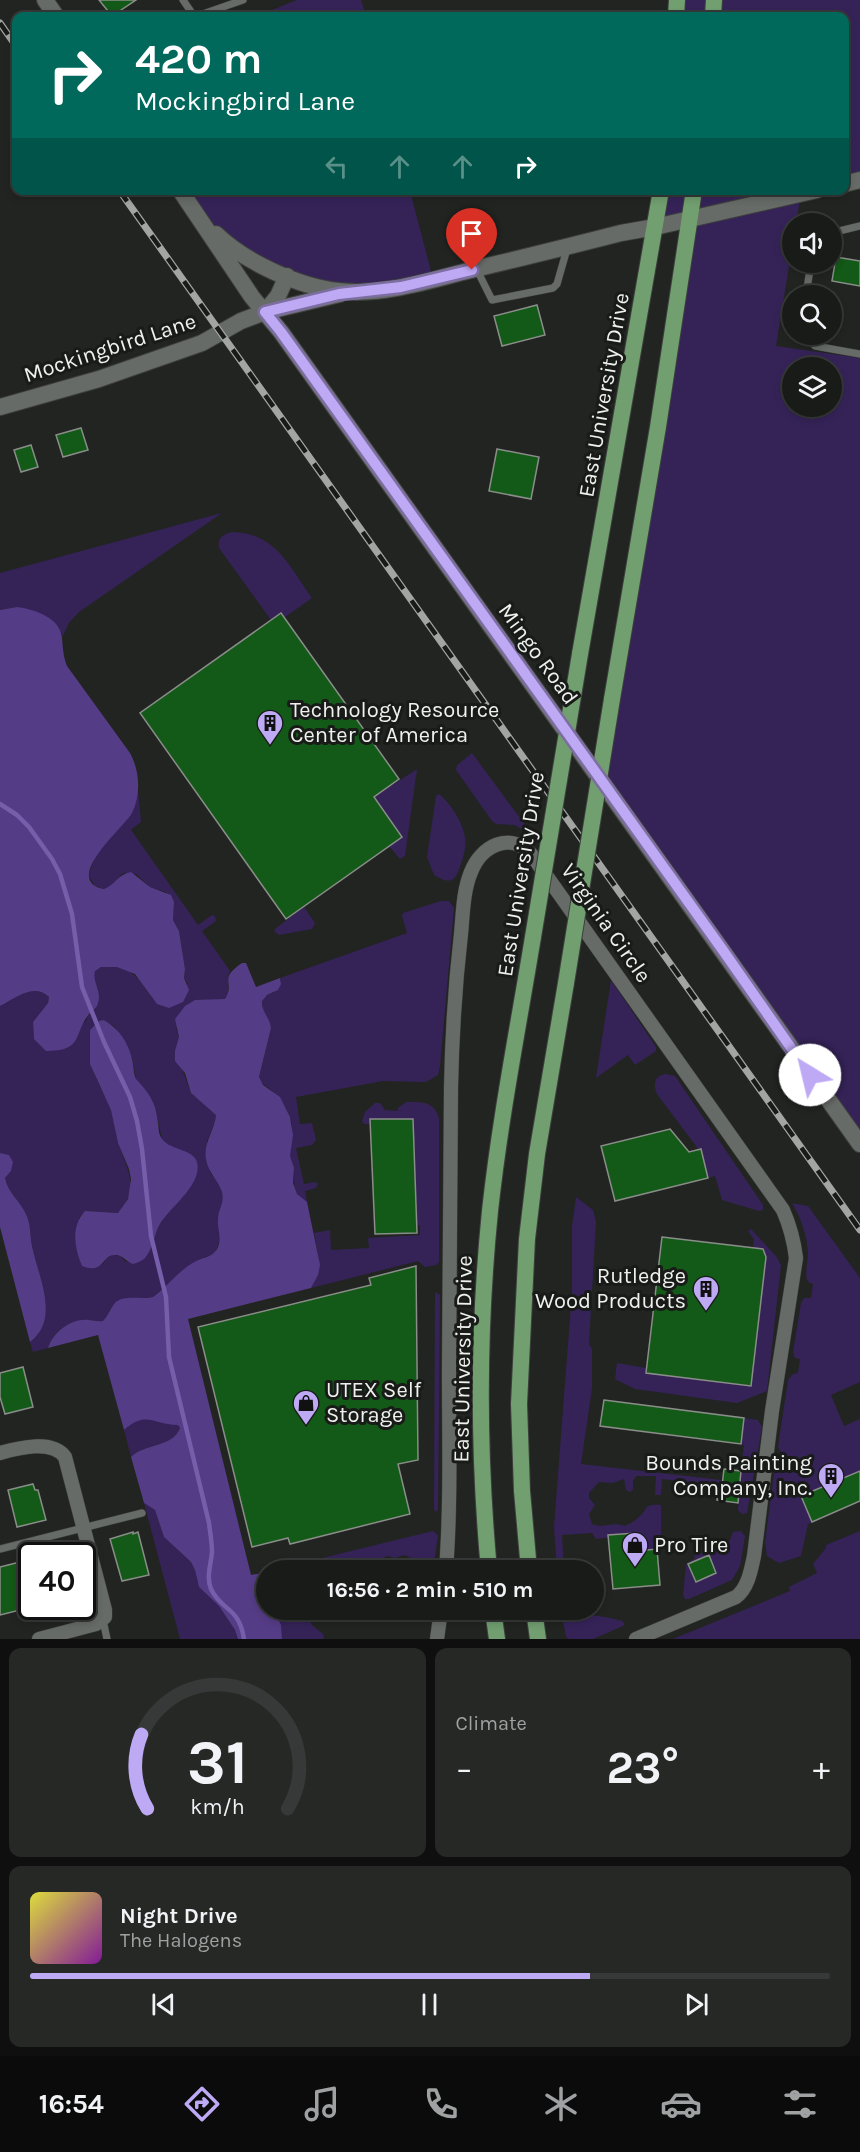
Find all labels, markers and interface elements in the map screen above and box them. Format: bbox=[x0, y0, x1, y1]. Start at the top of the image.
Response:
text: 420 m bbox=[135, 34, 262, 84]
icon: right bbox=[36, 36, 114, 114]
text: Mockingbird Lane bbox=[135, 85, 355, 117]
icon: left bbox=[320, 150, 353, 183]
icon: ahead bbox=[383, 150, 416, 183]
icon: ahead bbox=[446, 150, 479, 183]
icon: right bbox=[509, 150, 542, 183]
pin bbox=[446, 208, 497, 270]
map controls bbox=[782, 213, 842, 417]
button: sound bbox=[782, 213, 842, 273]
icon: arrive bbox=[455, 217, 488, 250]
button: search bbox=[782, 285, 842, 345]
street label: East University Drive bbox=[573, 291, 635, 499]
street label: Mockingbird Lane bbox=[21, 308, 199, 388]
button: layers bbox=[782, 357, 842, 417]
street label: Mingo Road bbox=[493, 598, 583, 710]
place label: Technology Resource Center of America bbox=[290, 697, 499, 748]
building icon: Technology Resource Center of America bbox=[255, 708, 285, 746]
street label: East University Drive bbox=[492, 770, 550, 978]
street label: Virginia Circle bbox=[555, 858, 657, 988]
position arrow bbox=[778, 1043, 842, 1107]
street label: East University Drive bbox=[448, 1255, 478, 1463]
place label: Rutledge Wood Products bbox=[535, 1263, 686, 1314]
building icon: Rutledge Wood Products bbox=[691, 1274, 721, 1312]
place label: UTEX Self Storage bbox=[326, 1377, 422, 1428]
shop icon: UTEX Self Storage bbox=[291, 1388, 321, 1426]
place label: Bounds Painting Company, Inc. bbox=[645, 1450, 813, 1501]
building icon: Bounds Painting Company, Inc. bbox=[816, 1461, 846, 1499]
shop icon: Pro Tire bbox=[620, 1530, 650, 1568]
place label: Pro Tire bbox=[654, 1532, 728, 1558]
speed limit sign: 40 bbox=[18, 1542, 96, 1620]
text: 16:56 · 2 min · 510 m bbox=[327, 1577, 533, 1603]
text: Climate bbox=[456, 1712, 527, 1735]
text: 31 bbox=[187, 1726, 248, 1799]
text: 23° bbox=[606, 1742, 679, 1794]
text: − bbox=[456, 1749, 473, 1787]
text: + bbox=[813, 1749, 830, 1787]
text: km/h bbox=[190, 1795, 244, 1820]
text: Night Drive bbox=[120, 1903, 238, 1929]
text: The Halogens bbox=[120, 1929, 242, 1952]
icon: previous bbox=[147, 1988, 180, 2021]
icon: pause bbox=[413, 1988, 446, 2021]
icon: next bbox=[680, 1988, 713, 2021]
icon: directions bbox=[181, 2083, 223, 2125]
icon: music bbox=[301, 2083, 343, 2125]
icon: phone bbox=[420, 2083, 462, 2125]
icon: climate bbox=[540, 2083, 582, 2125]
icon: car bbox=[660, 2083, 702, 2125]
icon: filters bbox=[779, 2083, 821, 2125]
text: 16:54 bbox=[39, 2088, 104, 2120]

